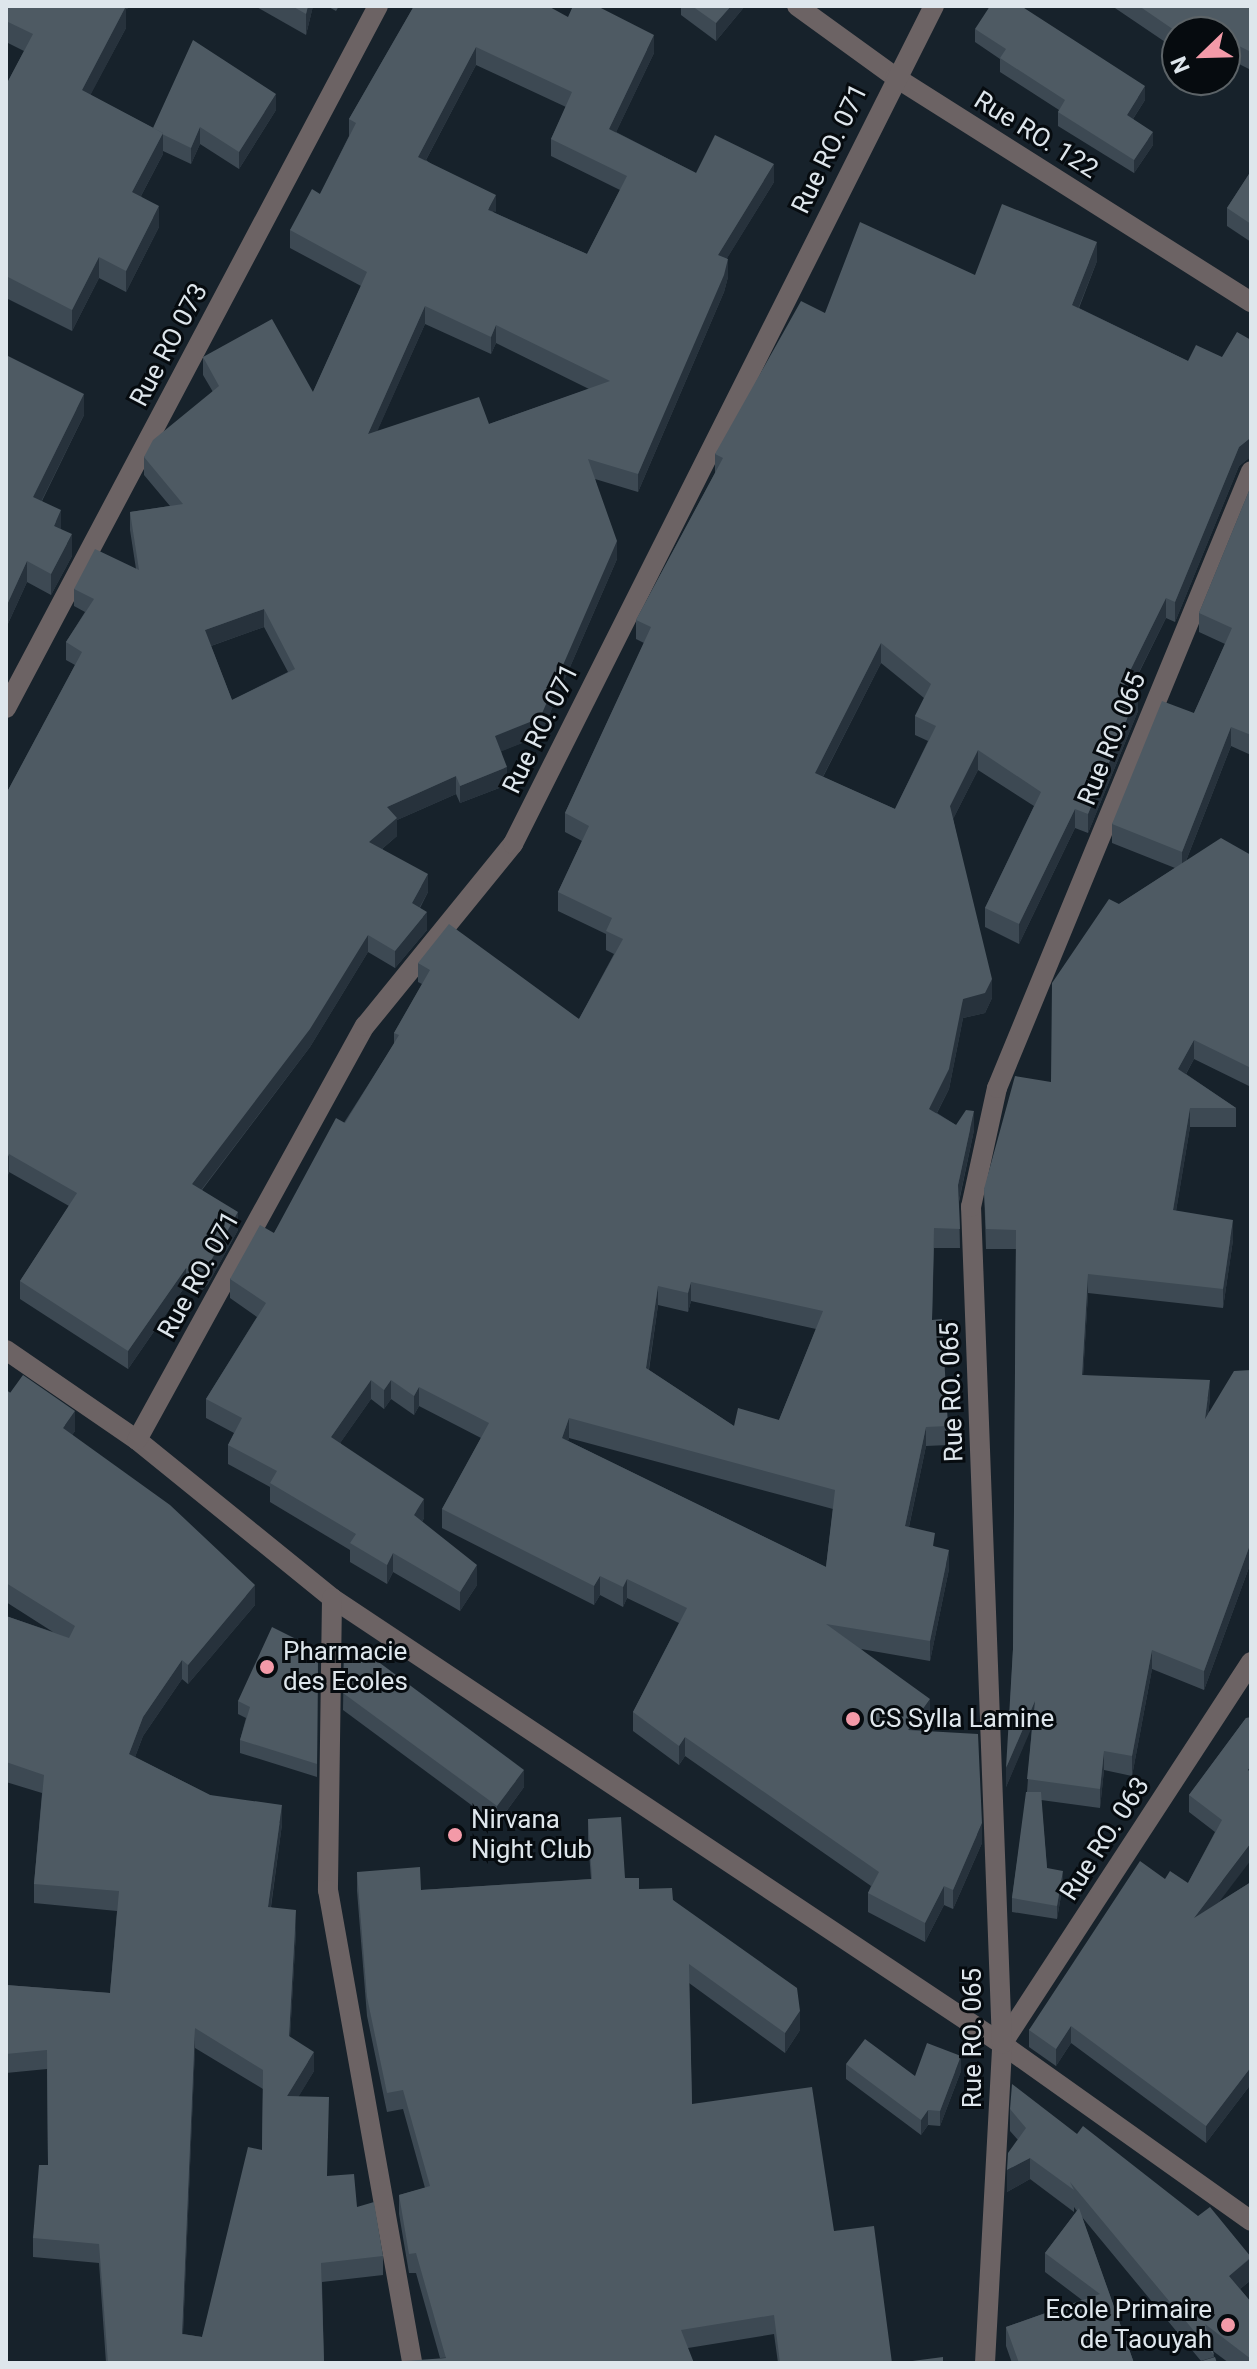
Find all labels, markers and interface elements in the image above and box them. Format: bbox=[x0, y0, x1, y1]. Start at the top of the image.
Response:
north arrow bbox=[1161, 16, 1241, 96]
text: N bbox=[1166, 53, 1195, 77]
street label: Rue RO. 071 bbox=[785, 79, 875, 219]
street label: Rue RO. 122 bbox=[968, 85, 1104, 185]
street label: Rue RO 073 bbox=[124, 278, 214, 412]
street label: Rue RO. 071 bbox=[496, 659, 586, 799]
street label: Rue RO. 065 bbox=[1071, 668, 1153, 810]
street label: Rue RO. 071 bbox=[151, 1206, 247, 1344]
street label: Rue RO. 065 bbox=[934, 1321, 970, 1463]
place label: Pharmacie des Ecoles bbox=[283, 1636, 408, 1698]
marker: Pharmacie des Ecoles bbox=[258, 1658, 276, 1676]
place label: CS Sylla Lamine bbox=[869, 1703, 1054, 1735]
marker: CS Sylla Lamine bbox=[844, 1710, 862, 1728]
street label: Rue RO. 063 bbox=[1054, 1772, 1156, 1906]
place label: Nirvana Night Club bbox=[471, 1804, 592, 1866]
marker: Nirvana Night Club bbox=[446, 1826, 464, 1844]
street label: Rue RO. 065 bbox=[957, 1968, 989, 2108]
place label: Ecole Primaire de Taouyah bbox=[1045, 2294, 1212, 2356]
marker: Ecole Primaire de Taouyah bbox=[1219, 2316, 1237, 2334]

